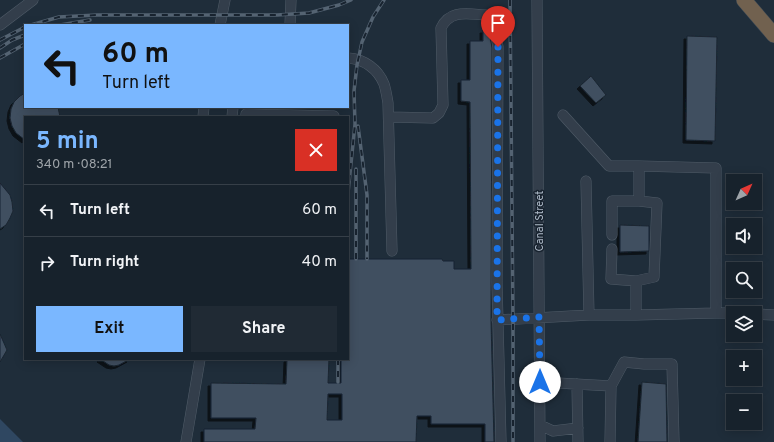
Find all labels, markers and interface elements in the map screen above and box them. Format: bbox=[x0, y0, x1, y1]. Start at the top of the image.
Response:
pin bbox=[481, 6, 515, 47]
icon: arrive bbox=[487, 12, 509, 34]
text: 60 m bbox=[102, 37, 169, 73]
icon: left bbox=[36, 40, 88, 92]
text: Turn left bbox=[102, 72, 170, 95]
text: 5 min bbox=[36, 127, 99, 157]
button: close bbox=[295, 129, 337, 171]
text: 340 m · 08:21 bbox=[36, 157, 112, 173]
north arrow bbox=[726, 174, 762, 210]
map controls bbox=[726, 174, 762, 430]
street label: Canal Street bbox=[533, 191, 547, 251]
icon: left bbox=[36, 200, 58, 222]
text: Turn left bbox=[70, 201, 130, 220]
text: 60 m bbox=[302, 201, 337, 220]
button: sound bbox=[726, 218, 762, 254]
icon: right bbox=[36, 252, 58, 274]
text: Turn right bbox=[70, 253, 139, 272]
text: 40 m bbox=[302, 253, 337, 272]
button: search bbox=[726, 262, 762, 298]
button: Exit bbox=[36, 306, 183, 352]
button: Share bbox=[191, 306, 337, 352]
button: layers bbox=[726, 306, 762, 342]
button: + bbox=[726, 350, 762, 386]
position arrow bbox=[519, 361, 561, 403]
button: − bbox=[726, 394, 762, 430]

